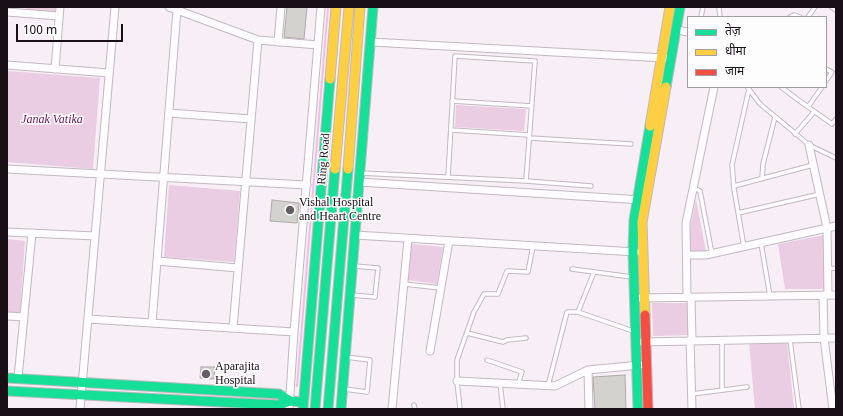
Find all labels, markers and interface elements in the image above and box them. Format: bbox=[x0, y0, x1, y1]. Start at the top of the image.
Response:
scale bar bbox=[18, 16, 125, 42]
legend bbox=[687, 16, 827, 88]
text: 100 m bbox=[23, 23, 57, 39]
text: तेज़ bbox=[725, 24, 741, 40]
text: धीमा bbox=[725, 44, 746, 60]
text: जाम bbox=[725, 64, 744, 80]
park label: Janak Vatika bbox=[18, 113, 86, 127]
street label: Ring Road bbox=[314, 130, 334, 188]
place label: Vishal Hospital and Heart Centre bbox=[299, 196, 396, 224]
marker: Vishal Hospital and Heart Centre bbox=[284, 204, 296, 216]
place label: Aparajita Hospital bbox=[215, 360, 265, 388]
marker: Aparajita Hospital bbox=[200, 368, 212, 380]

